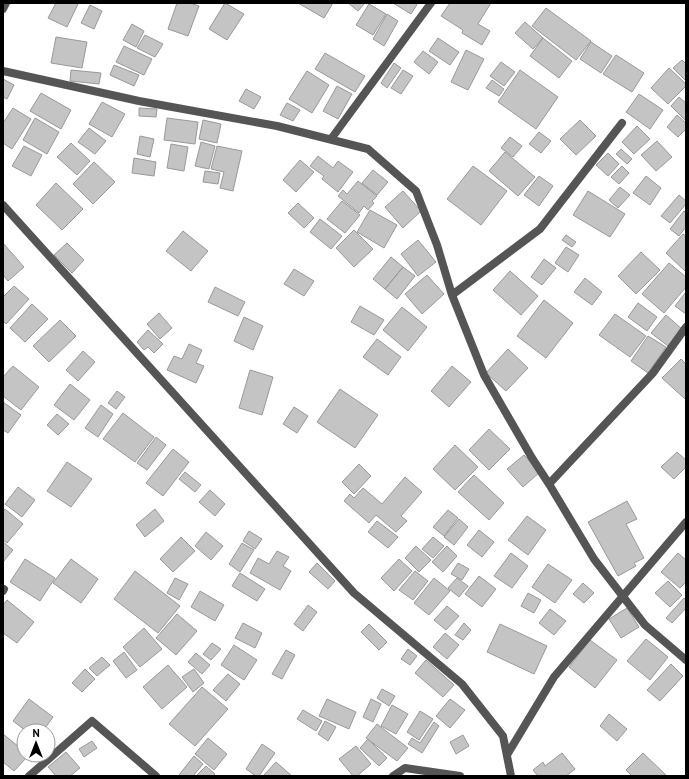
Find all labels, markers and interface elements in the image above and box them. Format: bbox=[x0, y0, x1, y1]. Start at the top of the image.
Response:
north arrow bbox=[16, 723, 56, 763]
text: N bbox=[32, 726, 40, 740]

